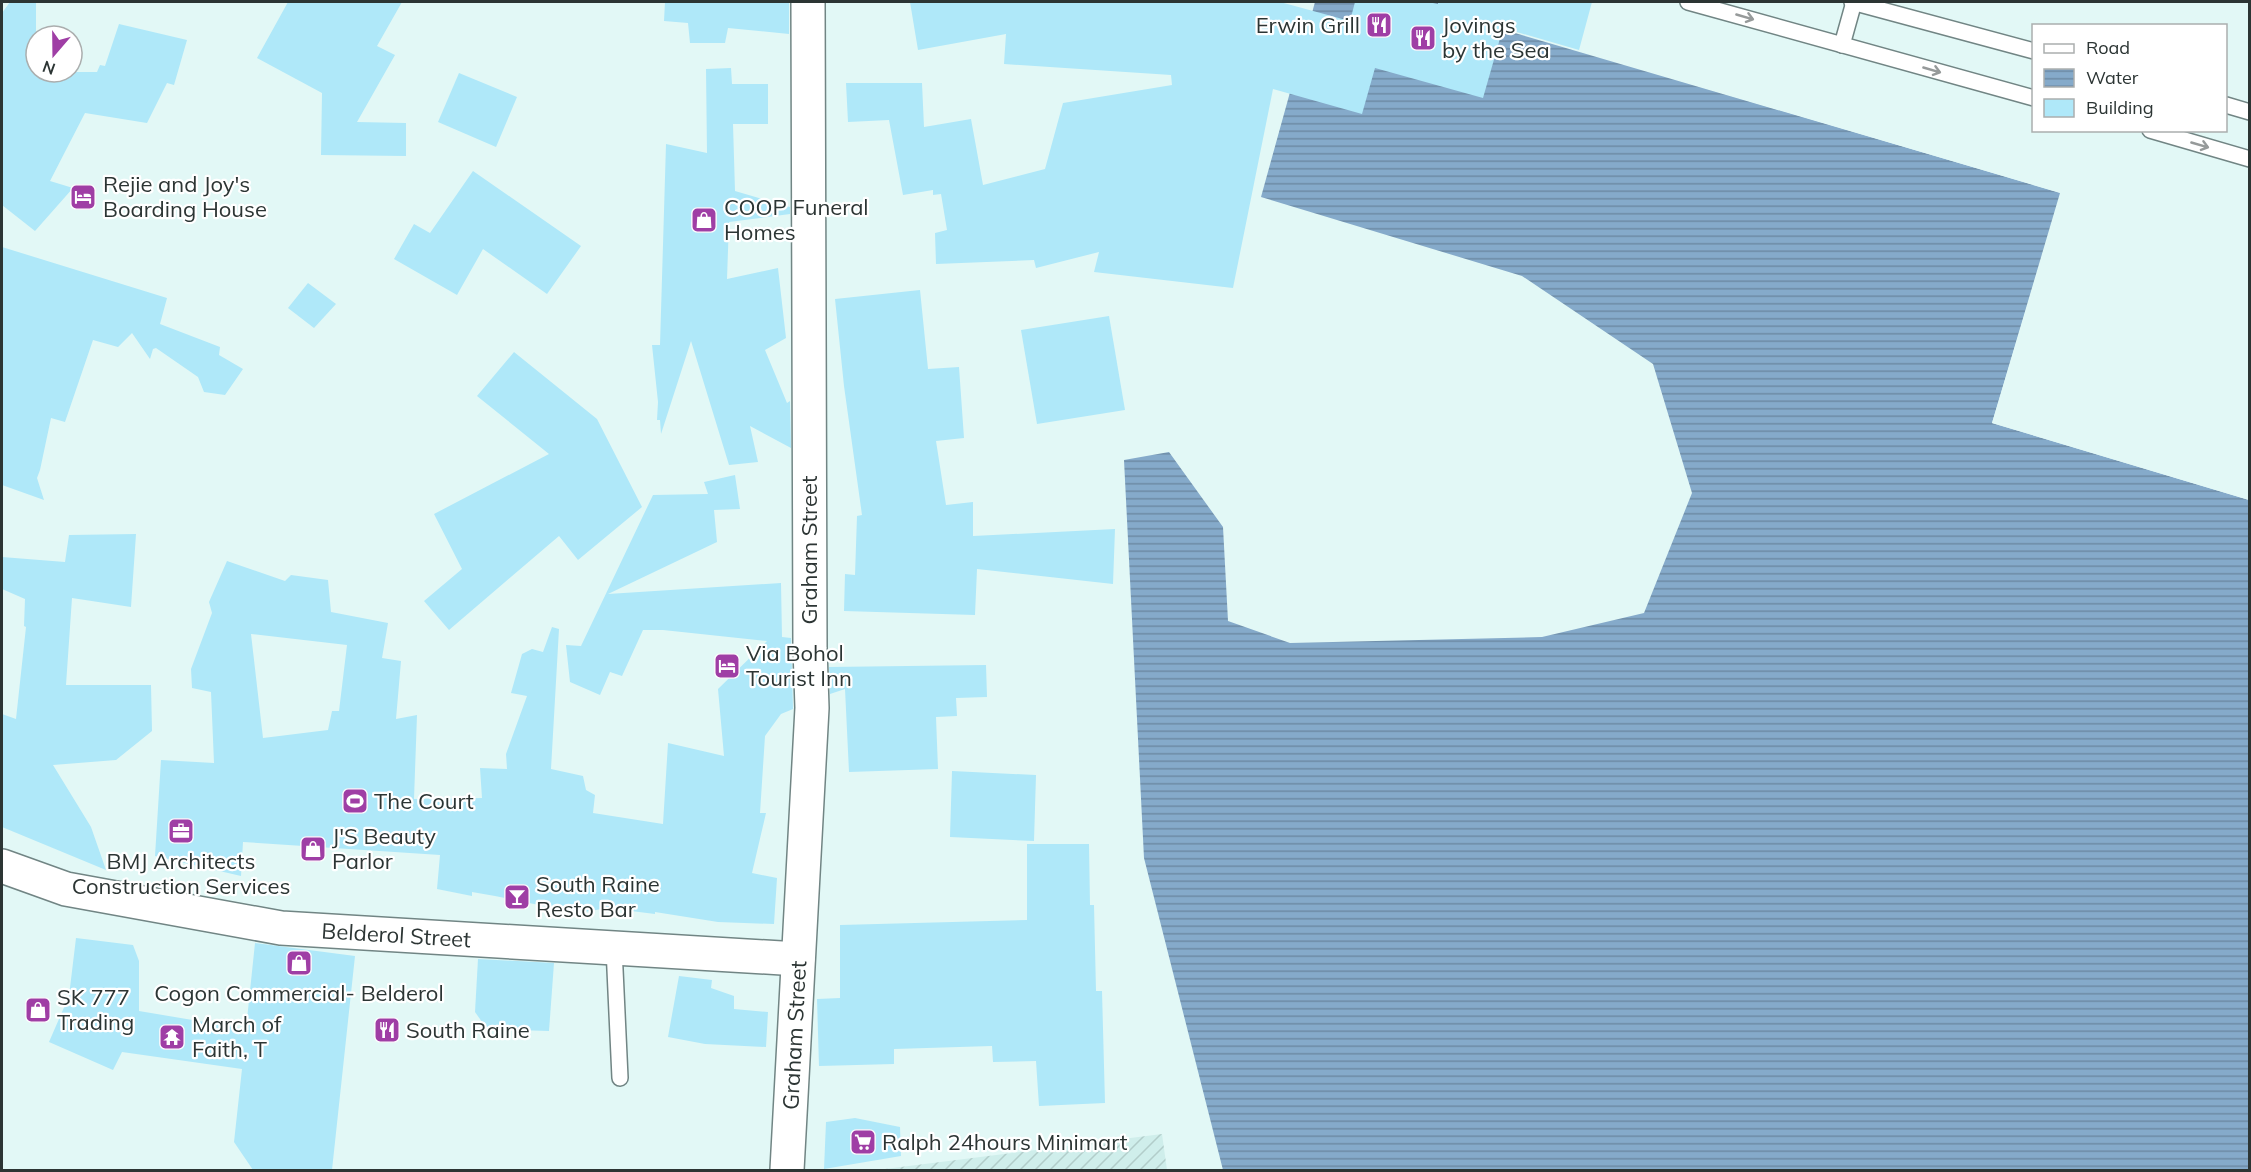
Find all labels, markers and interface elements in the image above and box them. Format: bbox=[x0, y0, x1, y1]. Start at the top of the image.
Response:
restaurant icon: Erwin Grill bbox=[1364, 10, 1394, 40]
place label: Erwin Grill bbox=[1256, 11, 1360, 39]
place label: Jovings by the Sea bbox=[1442, 11, 1550, 64]
one-way arrow bbox=[1735, 12, 1754, 24]
restaurant icon: Jovings by the Sea bbox=[1408, 23, 1438, 53]
north arrow bbox=[24, 24, 84, 84]
legend bbox=[2032, 24, 2227, 132]
text: Road bbox=[2086, 36, 2130, 59]
text: N bbox=[40, 57, 58, 80]
one-way arrow bbox=[1923, 65, 1942, 76]
text: Water bbox=[2086, 66, 2139, 89]
text: Building bbox=[2086, 96, 2154, 119]
one-way arrow bbox=[2190, 139, 2209, 151]
place label: Rejie and Joy's Boarding House bbox=[103, 170, 267, 223]
hotel icon: Rejie and Joy's Boarding House bbox=[68, 182, 98, 212]
place label: COOP Funeral Homes bbox=[724, 193, 869, 246]
shop icon: COOP Funeral Homes bbox=[689, 205, 719, 235]
street label: Graham Street bbox=[795, 475, 823, 625]
place label: Via Bohol Tourist Inn bbox=[746, 639, 852, 692]
hotel icon: Via Bohol Tourist Inn bbox=[712, 651, 742, 681]
sports icon: The Court bbox=[340, 786, 370, 816]
place label: The Court bbox=[374, 787, 474, 815]
office icon: BMJ Architects Construction Services bbox=[166, 816, 196, 846]
place label: J'S Beauty Parlor bbox=[332, 822, 436, 875]
shop icon: J'S Beauty Parlor bbox=[298, 834, 328, 864]
place label: BMJ Architects Construction Services bbox=[72, 847, 290, 900]
place label: South Raine Resto Bar bbox=[536, 870, 660, 923]
bar icon: South Raine Resto Bar bbox=[502, 882, 532, 912]
street label: Belderol Street bbox=[321, 916, 472, 953]
shop icon: Cogon Commercial- Belderol bbox=[284, 948, 314, 978]
street label: Graham Street bbox=[776, 960, 812, 1110]
place label: Cogon Commercial- Belderol bbox=[154, 979, 444, 1007]
place label: SK 777 Trading bbox=[57, 983, 134, 1036]
shop icon: SK 777 Trading bbox=[23, 995, 53, 1025]
place label: March of Faith, T bbox=[192, 1010, 282, 1063]
restaurant icon: South Raine bbox=[372, 1015, 402, 1045]
place label: South Raine bbox=[406, 1016, 530, 1044]
temple icon: March of Faith, T bbox=[157, 1022, 187, 1052]
supermarket icon: Ralph 24hours Minimart bbox=[848, 1127, 878, 1157]
place label: Ralph 24hours Minimart bbox=[882, 1128, 1128, 1156]

